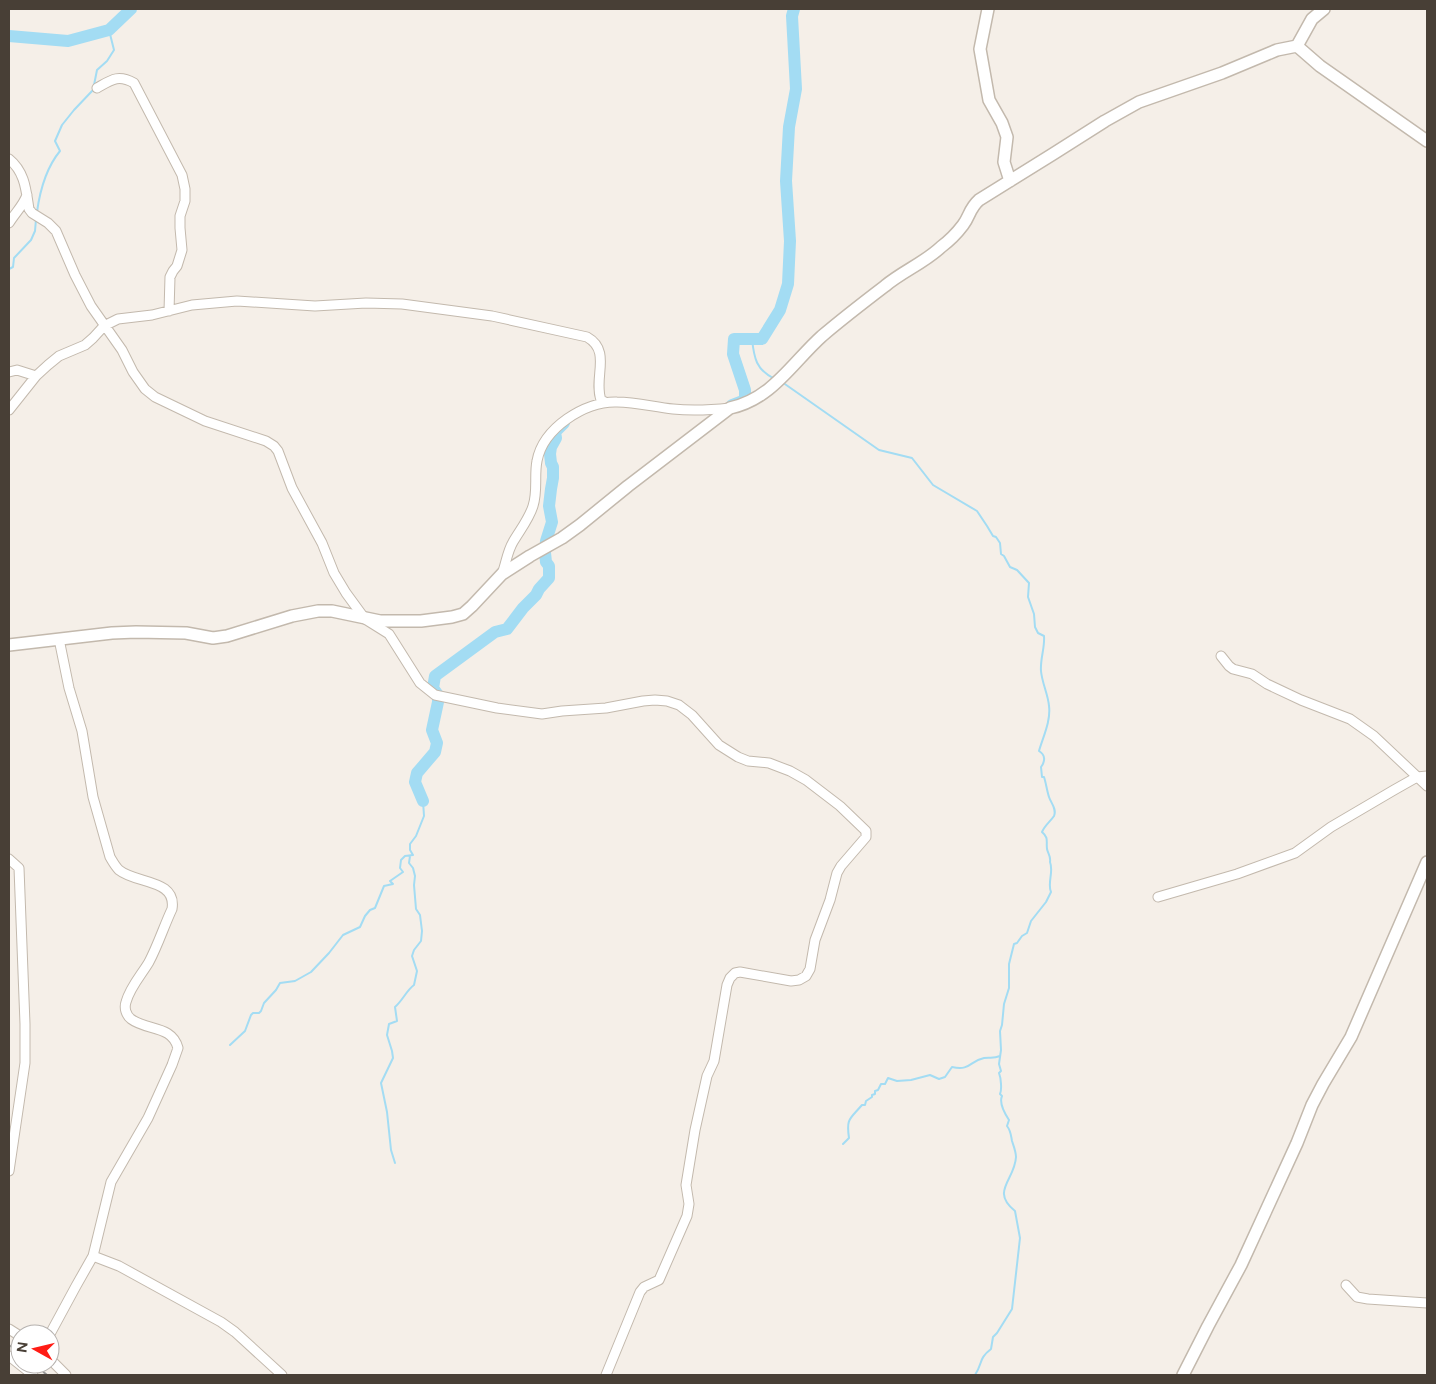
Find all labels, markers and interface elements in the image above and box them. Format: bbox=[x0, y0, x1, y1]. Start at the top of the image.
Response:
north arrow bbox=[10, 1324, 60, 1374]
text: N bbox=[13, 1341, 32, 1354]

